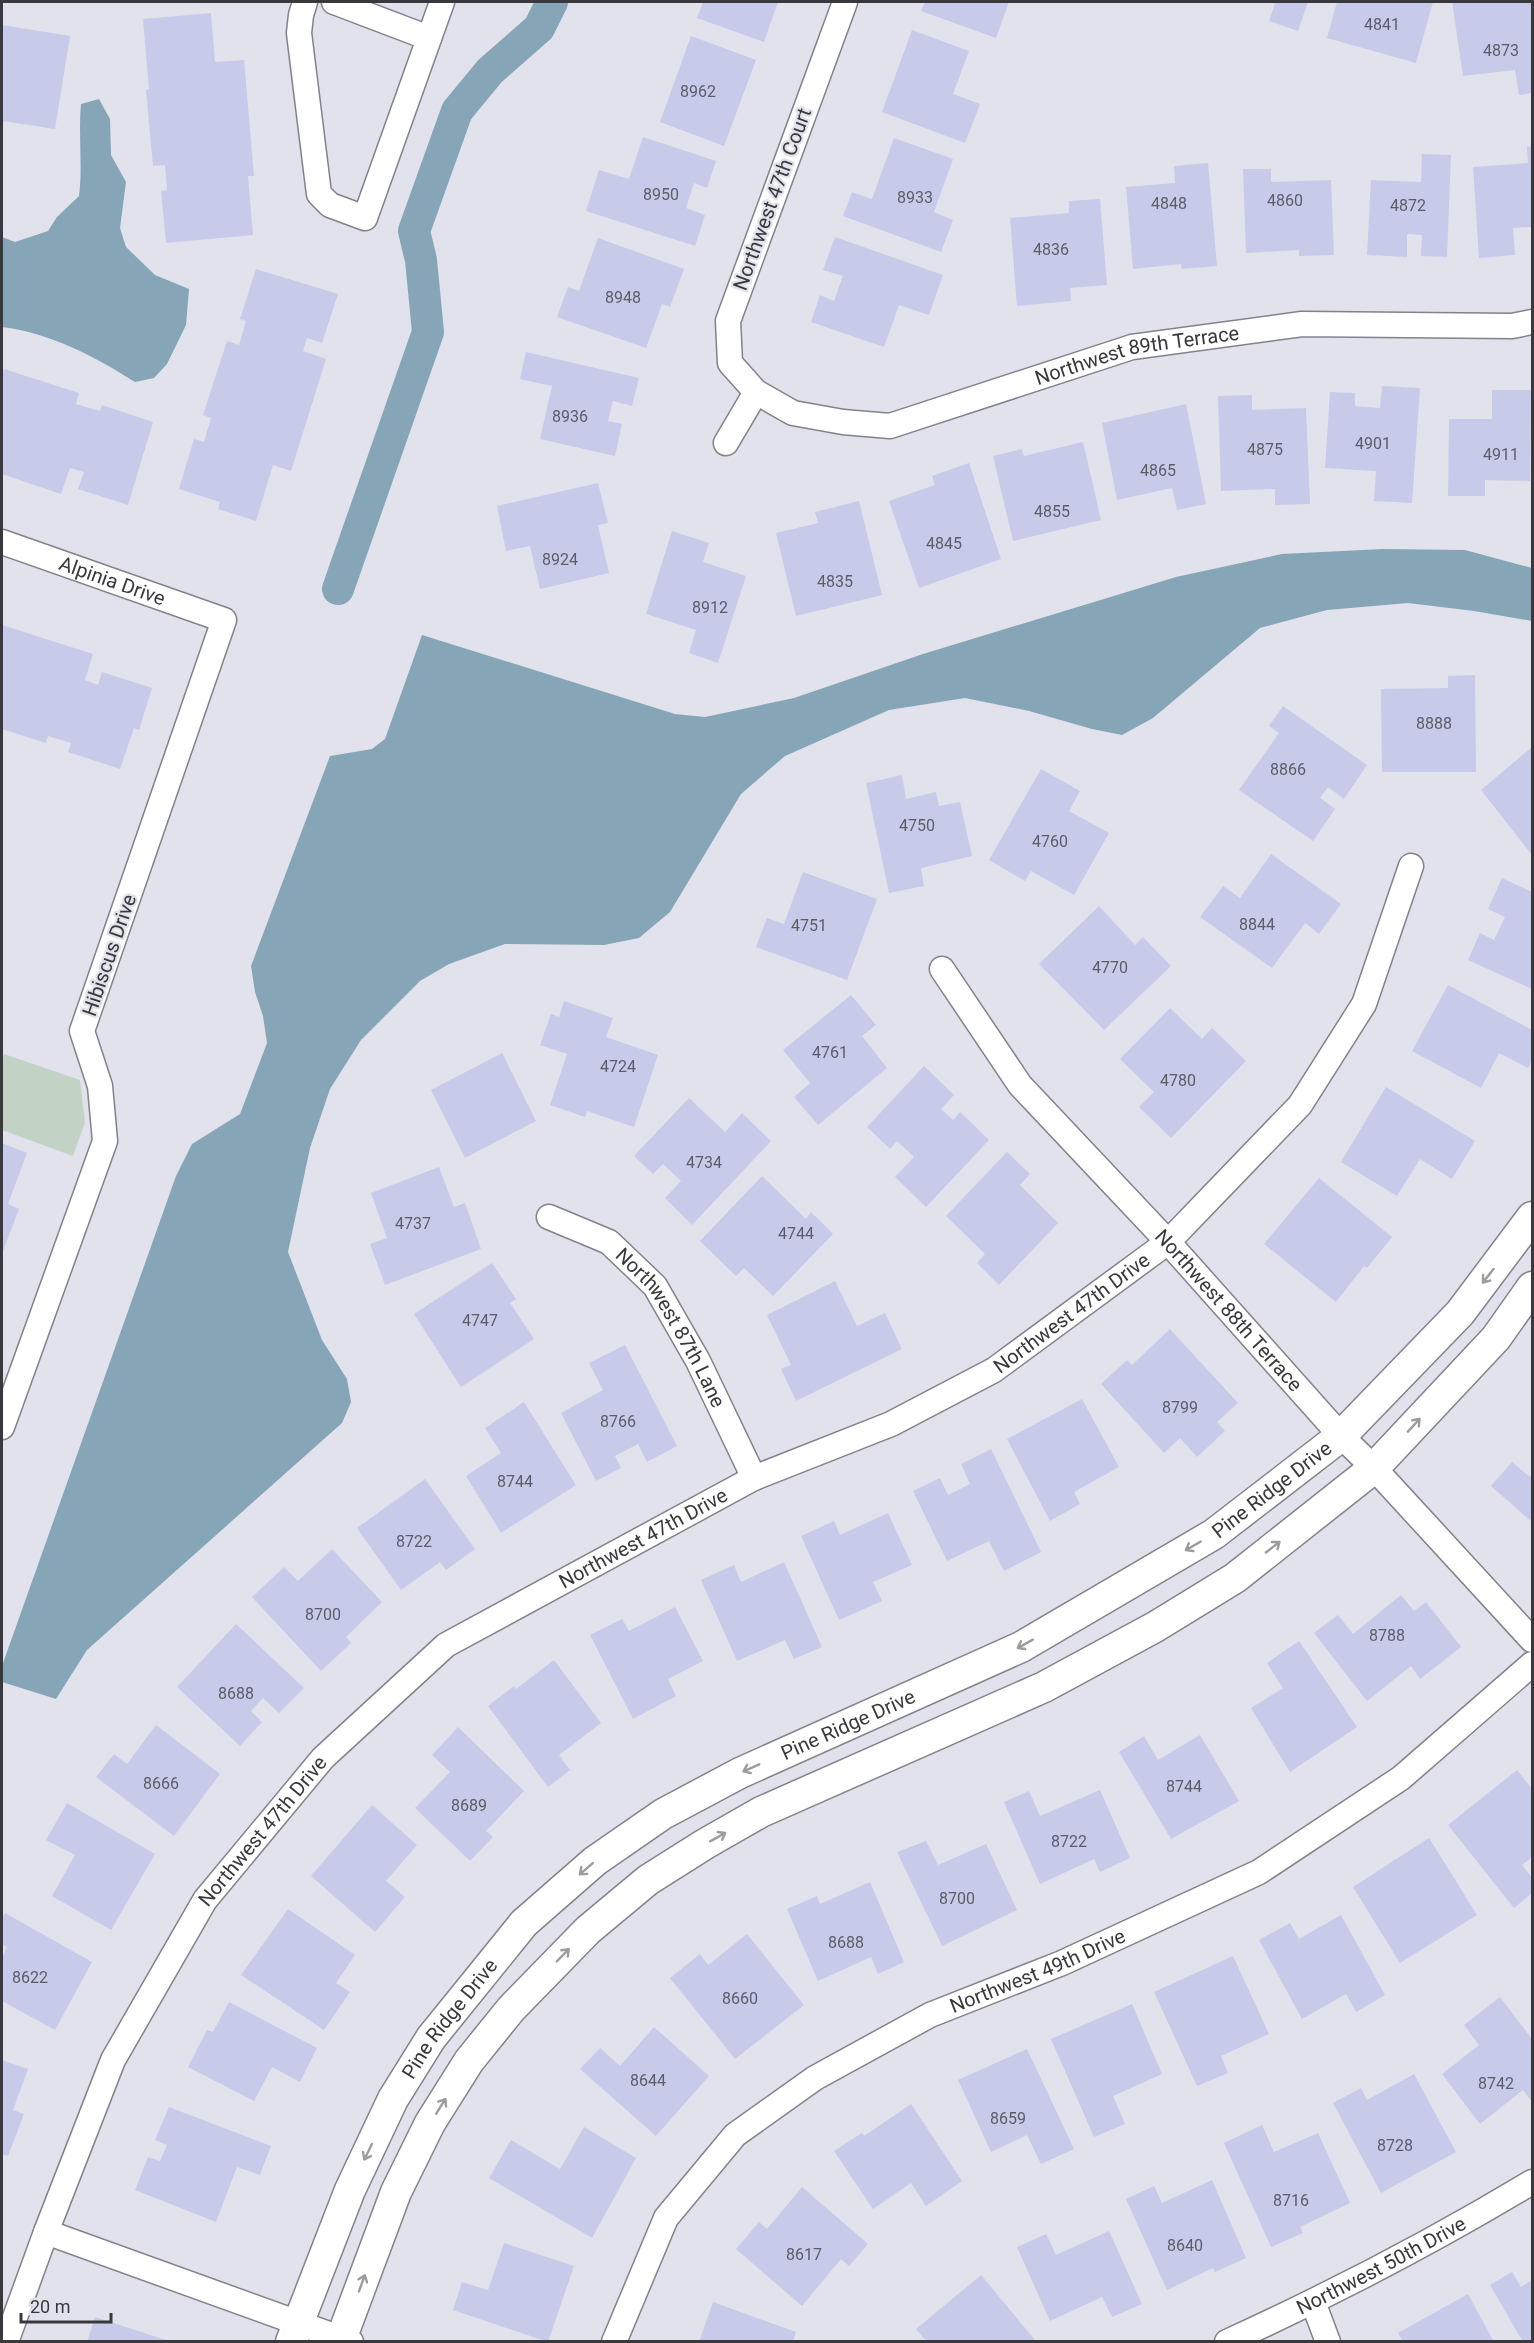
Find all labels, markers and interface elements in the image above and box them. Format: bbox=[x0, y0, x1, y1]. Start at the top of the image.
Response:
house number: 4841 bbox=[1364, 15, 1400, 34]
house number: 4873 bbox=[1483, 41, 1519, 60]
house number: 8962 bbox=[680, 82, 716, 101]
street label: Northwest 47th Court bbox=[728, 105, 816, 293]
house number: 8950 bbox=[643, 185, 679, 204]
house number: 8933 bbox=[897, 188, 933, 207]
house number: 4860 bbox=[1267, 191, 1303, 210]
house number: 4848 bbox=[1151, 194, 1187, 213]
house number: 4872 bbox=[1390, 196, 1426, 215]
house number: 4836 bbox=[1033, 240, 1069, 259]
house number: 8948 bbox=[605, 288, 641, 307]
street label: Northwest 89th Terrace bbox=[1032, 321, 1240, 390]
house number: 8936 bbox=[552, 407, 588, 426]
house number: 4901 bbox=[1355, 434, 1391, 453]
house number: 4875 bbox=[1247, 440, 1283, 459]
house number: 4911 bbox=[1483, 445, 1519, 464]
house number: 4865 bbox=[1140, 461, 1176, 480]
house number: 4855 bbox=[1034, 502, 1070, 521]
house number: 4845 bbox=[926, 534, 962, 553]
house number: 8924 bbox=[542, 550, 578, 569]
street label: Alpinia Drive bbox=[56, 551, 169, 610]
house number: 4835 bbox=[817, 572, 853, 591]
house number: 8912 bbox=[692, 598, 728, 617]
house number: 8888 bbox=[1416, 714, 1452, 733]
house number: 8866 bbox=[1270, 760, 1306, 779]
house number: 4750 bbox=[899, 816, 935, 835]
house number: 4760 bbox=[1032, 832, 1068, 851]
street label: Hibiscus Drive bbox=[77, 891, 141, 1019]
house number: 8844 bbox=[1239, 915, 1275, 934]
house number: 4751 bbox=[791, 916, 827, 935]
house number: 4770 bbox=[1092, 958, 1128, 977]
house number: 4761 bbox=[812, 1043, 848, 1062]
house number: 4724 bbox=[600, 1057, 636, 1076]
house number: 4780 bbox=[1160, 1071, 1196, 1090]
house number: 4734 bbox=[686, 1153, 722, 1172]
house number: 4737 bbox=[395, 1214, 431, 1233]
house number: 4744 bbox=[778, 1224, 814, 1243]
street label: Northwest 88th Terrace bbox=[1150, 1224, 1307, 1396]
street label: Northwest 87th Lane bbox=[611, 1243, 730, 1411]
street label: Northwest 47th Drive bbox=[989, 1248, 1154, 1378]
one-way arrow bbox=[1482, 1268, 1494, 1284]
house number: 4747 bbox=[462, 1311, 498, 1330]
house number: 8799 bbox=[1162, 1398, 1198, 1417]
house number: 8766 bbox=[600, 1412, 636, 1431]
one-way arrow bbox=[1407, 1418, 1421, 1433]
street label: Pine Ridge Drive bbox=[1207, 1436, 1336, 1543]
house number: 8744 bbox=[497, 1472, 533, 1491]
street label: Northwest 47th Drive bbox=[555, 1483, 731, 1594]
house number: 8722 bbox=[396, 1532, 432, 1551]
one-way arrow bbox=[1185, 1540, 1202, 1552]
one-way arrow bbox=[1265, 1541, 1281, 1554]
house number: 8700 bbox=[305, 1605, 341, 1624]
house number: 8788 bbox=[1369, 1626, 1405, 1645]
one-way arrow bbox=[1017, 1638, 1034, 1650]
house number: 8688 bbox=[218, 1684, 254, 1703]
street label: Pine Ridge Drive bbox=[777, 1684, 919, 1765]
street label: Northwest 47th Drive bbox=[193, 1751, 332, 1911]
one-way arrow bbox=[743, 1762, 761, 1774]
house number: 8666 bbox=[143, 1774, 179, 1793]
house number: 8744 bbox=[1166, 1777, 1202, 1796]
house number: 8689 bbox=[451, 1796, 487, 1815]
one-way arrow bbox=[709, 1831, 726, 1843]
house number: 8722 bbox=[1051, 1832, 1087, 1851]
one-way arrow bbox=[578, 1862, 593, 1876]
house number: 8700 bbox=[939, 1889, 975, 1908]
street label: Northwest 49th Drive bbox=[946, 1923, 1129, 2018]
house number: 8688 bbox=[828, 1933, 864, 1952]
one-way arrow bbox=[556, 1947, 571, 1962]
street label: Pine Ridge Drive bbox=[397, 1954, 502, 2083]
house number: 8622 bbox=[12, 1968, 48, 1987]
house number: 8660 bbox=[722, 1989, 758, 2008]
house number: 8644 bbox=[630, 2071, 666, 2090]
house number: 8742 bbox=[1478, 2074, 1514, 2093]
one-way arrow bbox=[434, 2097, 447, 2114]
house number: 8659 bbox=[990, 2109, 1026, 2128]
house number: 8728 bbox=[1377, 2136, 1413, 2155]
one-way arrow bbox=[361, 2143, 373, 2161]
house number: 8716 bbox=[1273, 2191, 1309, 2210]
street label: Northwest 50th Drive bbox=[1292, 2211, 1470, 2320]
house number: 8640 bbox=[1167, 2236, 1203, 2255]
house number: 8617 bbox=[786, 2245, 822, 2264]
one-way arrow bbox=[357, 2274, 368, 2293]
scale bar bbox=[21, 2286, 111, 2324]
text: 20 m bbox=[30, 2296, 70, 2317]

